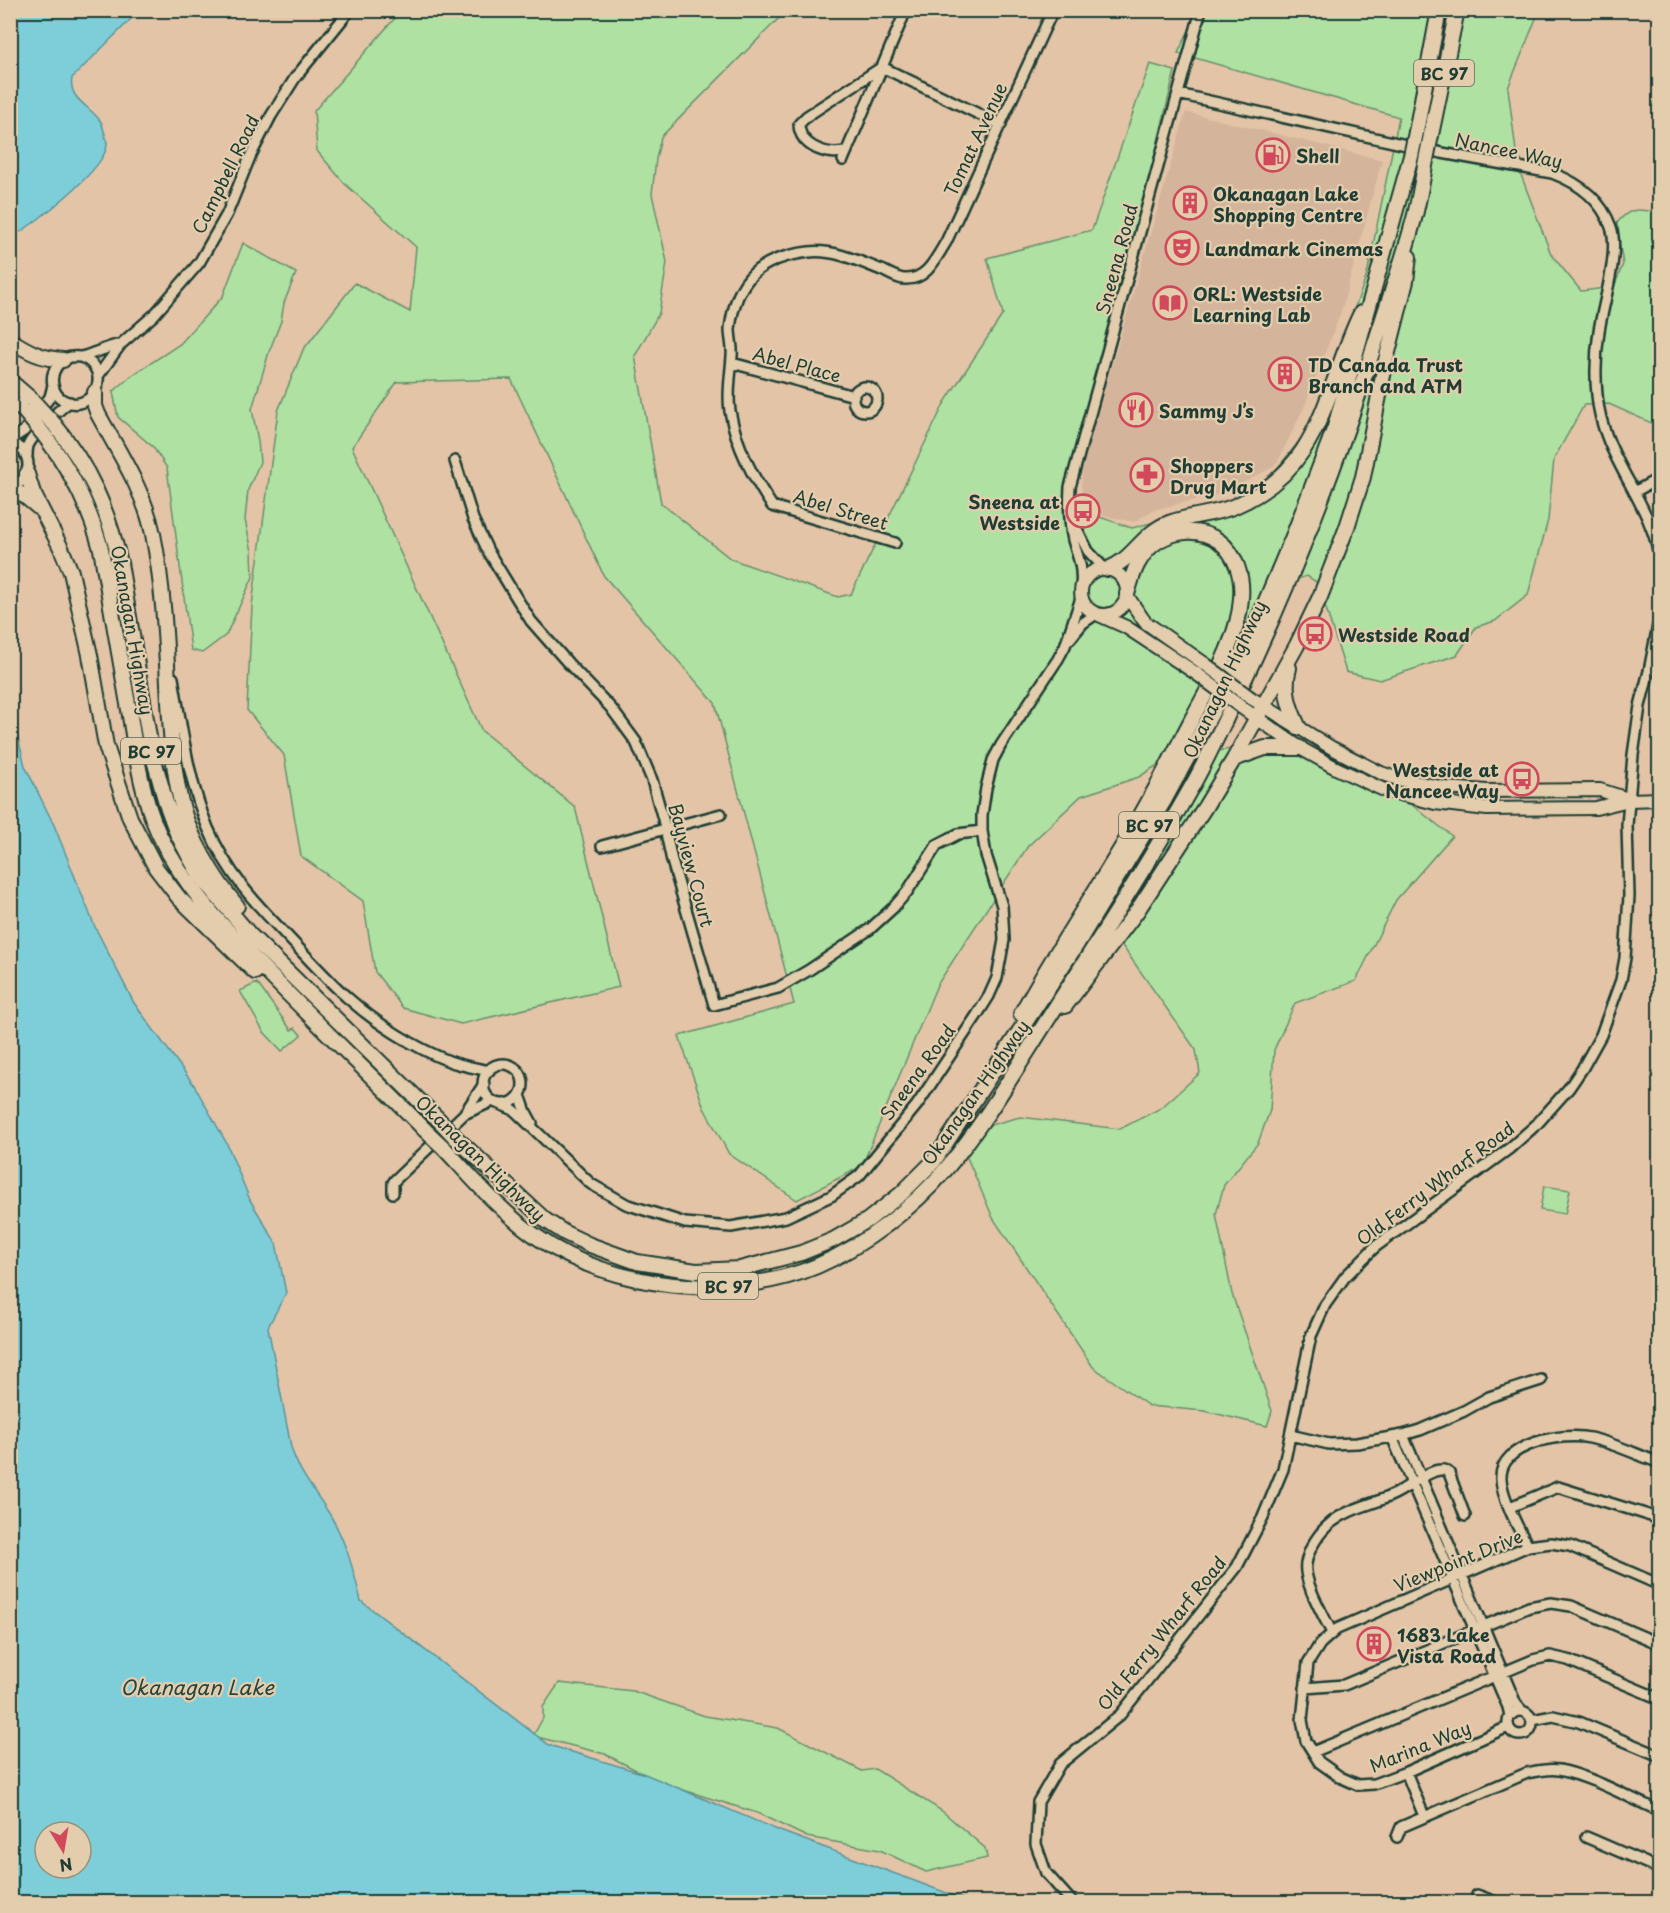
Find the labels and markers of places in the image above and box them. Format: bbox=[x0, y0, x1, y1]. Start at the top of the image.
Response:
fuel station icon: Shell bbox=[1255, 137, 1291, 173]
place label: Shell bbox=[1296, 142, 1339, 169]
place label: Okanagan Lake Shopping Centre bbox=[1213, 180, 1363, 228]
building icon: Okanagan Lake Shopping Centre bbox=[1172, 185, 1208, 221]
theatre icon: Landmark Cinemas bbox=[1164, 230, 1200, 266]
place label: Landmark Cinemas bbox=[1205, 235, 1383, 262]
place label: ORL: Westside Learning Lab bbox=[1193, 280, 1322, 328]
library icon: ORL: Westside Learning Lab bbox=[1152, 285, 1188, 321]
place label: TD Canada Trust Branch and ATM bbox=[1308, 351, 1464, 399]
building icon: TD Canada Trust Branch and ATM bbox=[1267, 356, 1303, 392]
restaurant icon: Sammy J’s bbox=[1118, 392, 1154, 428]
place label: Sammy J’s bbox=[1159, 397, 1254, 424]
place label: Shoppers Drug Mart bbox=[1170, 452, 1267, 500]
pharmacy icon: Shoppers Drug Mart bbox=[1129, 457, 1165, 493]
place label: Sneena at Westside bbox=[968, 488, 1060, 536]
bus stop icon: Sneena at Westside bbox=[1065, 493, 1101, 529]
bus stop icon: Westside Road bbox=[1297, 616, 1333, 652]
place label: Westside Road bbox=[1338, 621, 1470, 648]
place label: Westside at Nancee Way bbox=[1385, 756, 1499, 804]
bus stop icon: Westside at Nancee Way bbox=[1504, 761, 1540, 797]
place label: 1683 Lake Vista Road bbox=[1397, 1621, 1497, 1669]
building icon: 1683 Lake Vista Road bbox=[1356, 1626, 1392, 1662]

